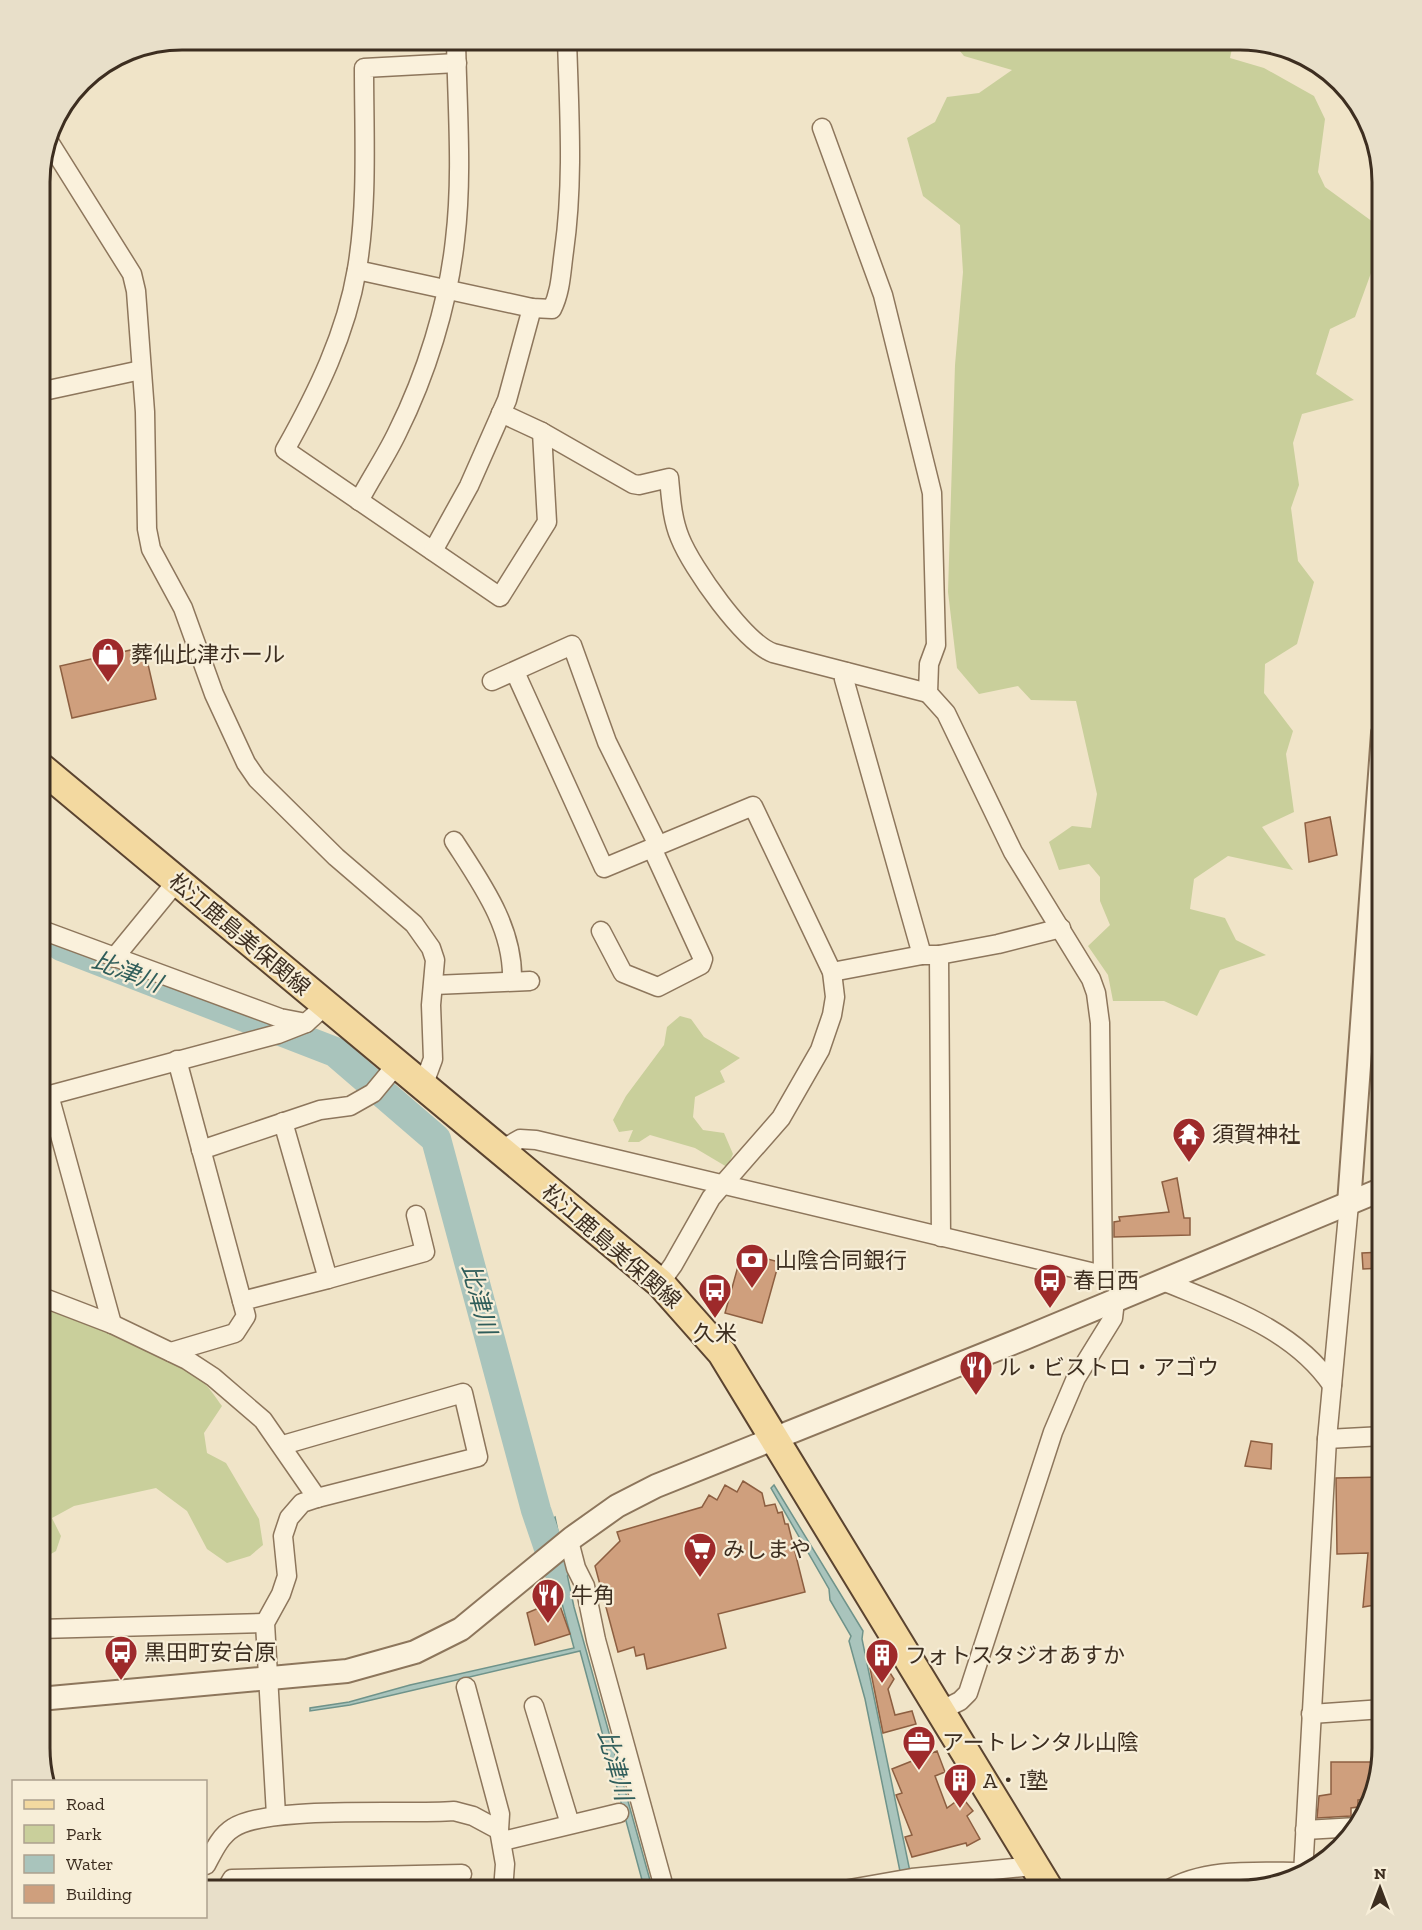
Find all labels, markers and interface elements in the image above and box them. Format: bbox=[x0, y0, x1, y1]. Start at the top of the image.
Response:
shop icon: 葬仙比津ホール bbox=[90, 636, 126, 683]
place label: 葬仙比津ホール bbox=[131, 641, 285, 668]
street label: 松江鹿島美保関線 bbox=[164, 867, 316, 1001]
water label: 比津川 bbox=[88, 945, 169, 999]
temple icon: 須賀神社 bbox=[1171, 1116, 1207, 1163]
place label: 須賀神社 bbox=[1212, 1121, 1300, 1148]
street label: 松江鹿島美保関線 bbox=[536, 1178, 687, 1314]
bank icon: 山陰合同銀行 bbox=[734, 1242, 770, 1289]
place label: 山陰合同銀行 bbox=[775, 1247, 907, 1274]
water label: 比津川 bbox=[456, 1260, 504, 1340]
bus stop icon: 春日西 bbox=[1032, 1262, 1068, 1309]
place label: 春日西 bbox=[1073, 1267, 1139, 1294]
bus stop icon: 久米 bbox=[697, 1272, 733, 1319]
place label: 久米 bbox=[693, 1320, 737, 1347]
restaurant icon: ル・ビストロ・アゴウ bbox=[958, 1349, 994, 1396]
place label: ル・ビストロ・アゴウ bbox=[999, 1354, 1219, 1381]
supermarket icon: みしまや bbox=[682, 1531, 718, 1578]
place label: みしまや bbox=[723, 1536, 811, 1563]
restaurant icon: 牛角 bbox=[530, 1577, 566, 1624]
place label: 牛角 bbox=[571, 1582, 615, 1609]
bus stop icon: 黒田町安台原 bbox=[103, 1634, 139, 1681]
building icon: フォトスタジオあすか bbox=[864, 1637, 900, 1684]
place label: 黒田町安台原 bbox=[144, 1639, 276, 1666]
place label: フォトスタジオあすか bbox=[905, 1642, 1125, 1669]
office icon: アートレンタル山陰 bbox=[901, 1724, 937, 1771]
water label: 比津川 bbox=[592, 1726, 640, 1806]
place label: アートレンタル山陰 bbox=[942, 1729, 1139, 1756]
building icon: A・I塾 bbox=[942, 1762, 978, 1809]
place label: A・I塾 bbox=[983, 1767, 1048, 1794]
legend bbox=[12, 1780, 207, 1918]
text: Road bbox=[66, 1793, 105, 1815]
text: Park bbox=[66, 1823, 102, 1845]
text: Water bbox=[66, 1853, 113, 1875]
north arrow bbox=[1350, 1858, 1410, 1918]
text: N bbox=[1374, 1864, 1386, 1883]
text: Building bbox=[66, 1883, 132, 1905]

